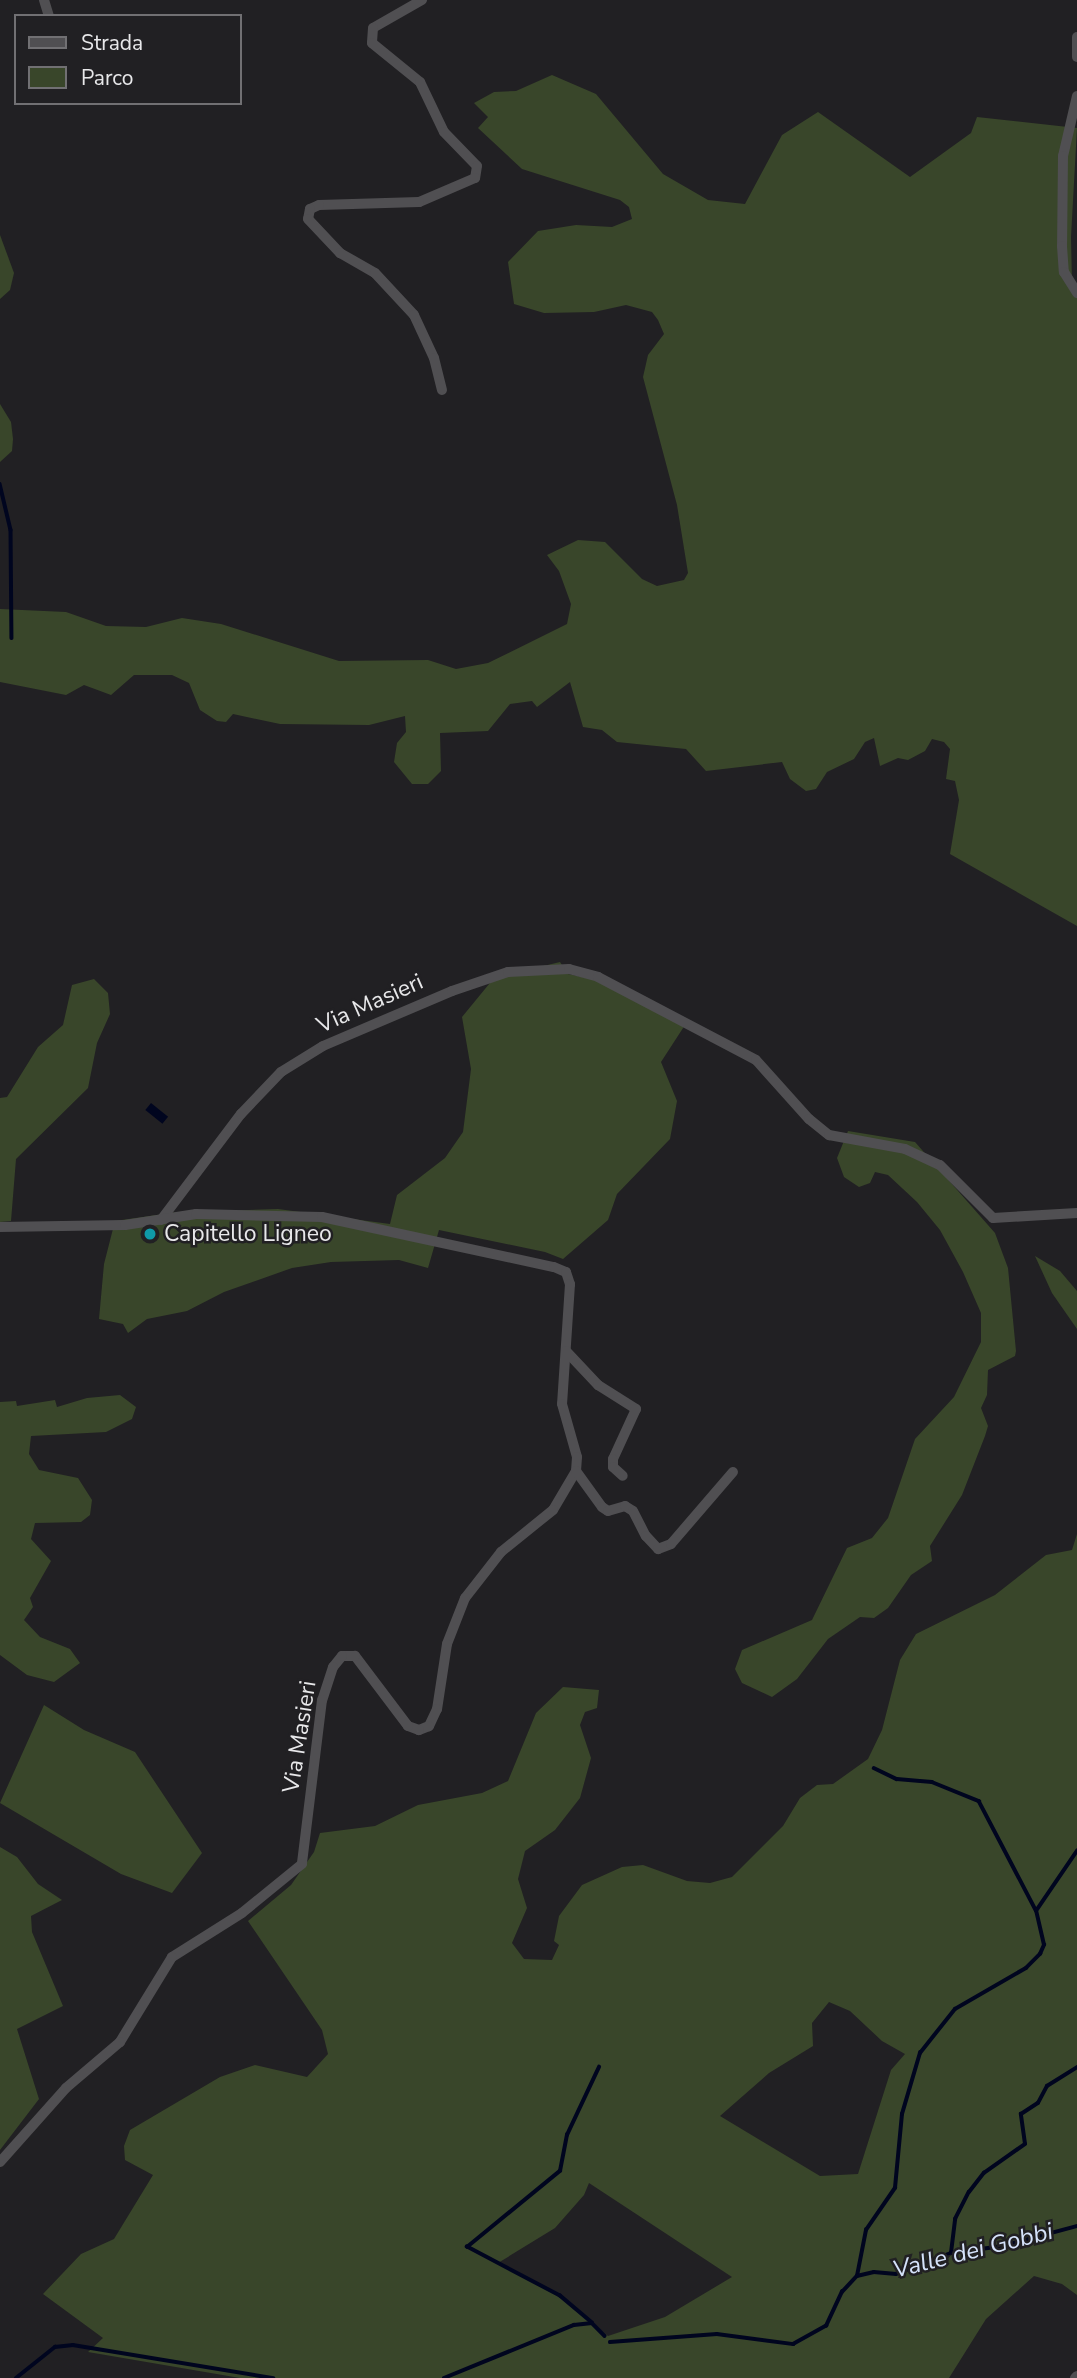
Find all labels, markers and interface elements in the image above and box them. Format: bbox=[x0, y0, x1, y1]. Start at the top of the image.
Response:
legend bbox=[14, 14, 242, 105]
text: Strada bbox=[81, 29, 143, 57]
text: Parco bbox=[81, 64, 134, 92]
street label: Via Masieri bbox=[313, 968, 427, 1040]
place label: Capitello Ligneo bbox=[164, 1220, 332, 1248]
marker: Capitello Ligneo bbox=[142, 1226, 158, 1242]
street label: Via Masieri bbox=[278, 1679, 322, 1795]
water label: Valle dei Gobbi bbox=[890, 2217, 1056, 2285]

